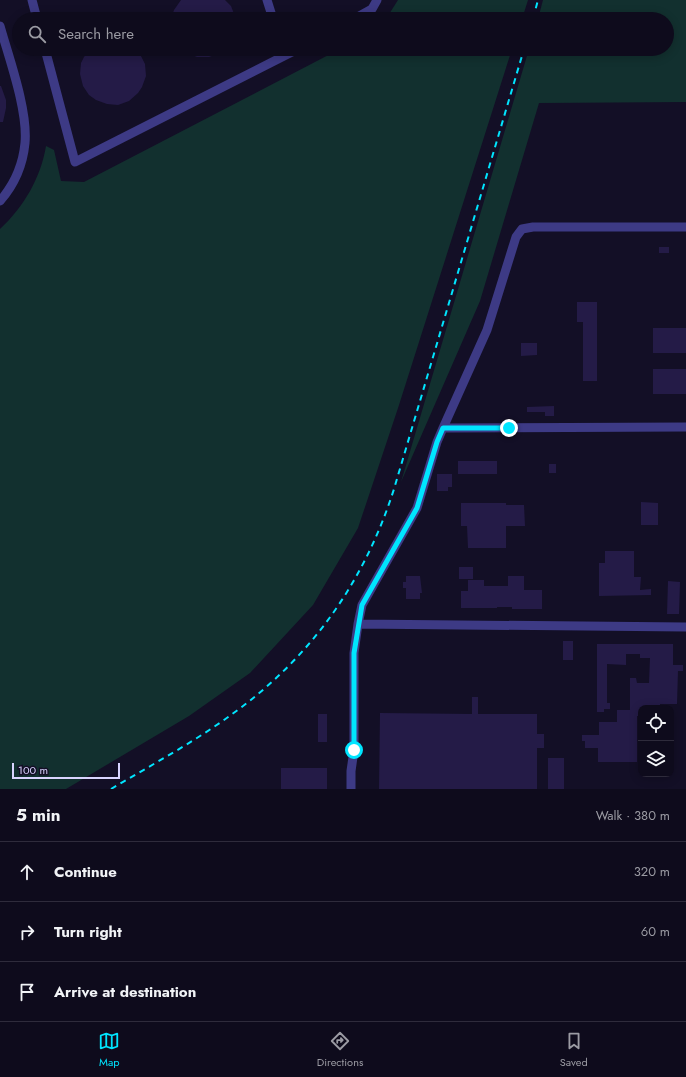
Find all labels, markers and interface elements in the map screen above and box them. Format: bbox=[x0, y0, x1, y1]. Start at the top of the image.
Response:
search box bbox=[12, 12, 674, 56]
icon: search bbox=[26, 23, 48, 45]
text: Search here bbox=[58, 23, 134, 45]
route end bbox=[500, 419, 518, 437]
map controls bbox=[638, 705, 674, 777]
button: locate bbox=[638, 705, 674, 741]
route start bbox=[345, 741, 363, 759]
button: layers bbox=[638, 741, 674, 777]
scale bar bbox=[12, 761, 120, 780]
text: 100 m bbox=[18, 762, 48, 778]
text: 5 min bbox=[16, 803, 60, 827]
text: Walk · 380 m bbox=[596, 806, 670, 825]
icon: ahead bbox=[16, 861, 38, 883]
text: Continue bbox=[54, 861, 117, 883]
text: 320 m bbox=[634, 862, 670, 881]
icon: right bbox=[16, 921, 38, 943]
text: Turn right bbox=[54, 921, 122, 943]
text: 60 m bbox=[641, 922, 670, 941]
icon: arrive bbox=[16, 981, 38, 1003]
text: Arrive at destination bbox=[54, 981, 196, 1003]
tab: Map bbox=[98, 1030, 120, 1070]
tab: Directions bbox=[317, 1030, 363, 1070]
tab: Saved bbox=[560, 1030, 588, 1070]

